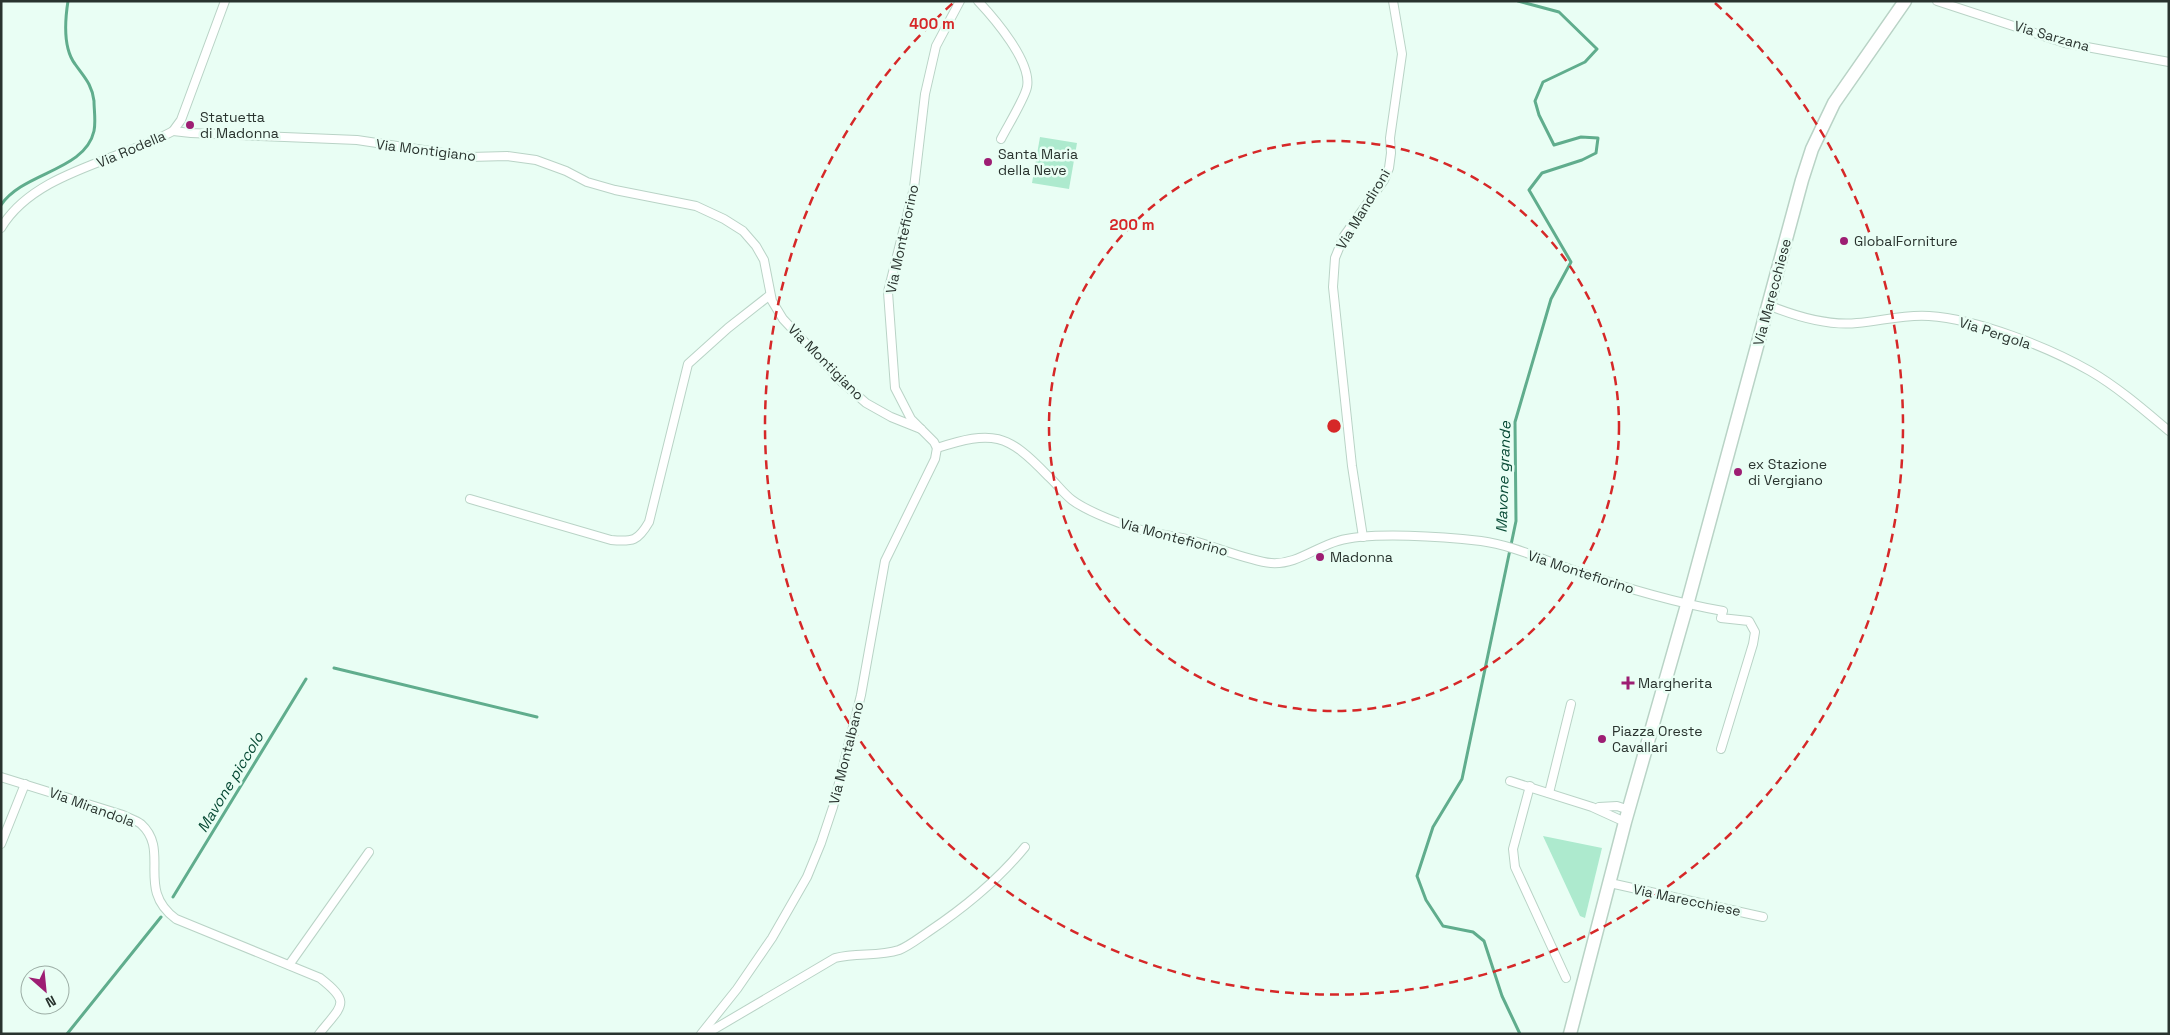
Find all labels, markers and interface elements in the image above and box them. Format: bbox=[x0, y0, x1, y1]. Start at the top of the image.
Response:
text: 400 m bbox=[909, 14, 955, 33]
street label: Via Sarzana bbox=[2012, 17, 2092, 55]
place label: Statuetta di Madonna bbox=[200, 108, 279, 142]
marker: Statuetta di Madonna bbox=[184, 119, 196, 131]
street label: Via Rodella bbox=[94, 126, 168, 172]
street label: Via Montigiano bbox=[375, 135, 477, 165]
place label: Santa Maria della Neve bbox=[998, 145, 1078, 179]
marker: Santa Maria della Neve bbox=[982, 156, 994, 168]
street label: Via Mandironi bbox=[1332, 166, 1394, 252]
street label: Via Montefiorino bbox=[882, 183, 922, 295]
text: 200 m bbox=[1110, 215, 1154, 234]
place label: GlobalForniture bbox=[1854, 232, 1958, 250]
marker: GlobalForniture bbox=[1838, 235, 1850, 247]
street label: Via Marecchiese bbox=[1749, 237, 1795, 347]
street label: Via Pergola bbox=[1957, 313, 2033, 353]
street label: Via Montigiano bbox=[784, 320, 868, 404]
centre of rings bbox=[1325, 417, 1343, 435]
water label: Mavone grande bbox=[1492, 420, 1514, 533]
place label: ex Stazione di Vergiano bbox=[1748, 455, 1827, 489]
marker: ex Stazione di Vergiano bbox=[1732, 466, 1744, 478]
street label: Via Montefiorino bbox=[1118, 514, 1230, 560]
street label: Via Montefiorino bbox=[1525, 546, 1637, 598]
place label: Madonna bbox=[1330, 548, 1393, 566]
marker: Madonna bbox=[1314, 551, 1326, 563]
place label: Margherita bbox=[1638, 674, 1712, 692]
marker: Margherita bbox=[1622, 677, 1634, 689]
street label: Via Montalbano bbox=[825, 700, 867, 806]
place label: Piazza Oreste Cavallari bbox=[1612, 722, 1702, 756]
water label: Mavone piccolo bbox=[193, 728, 268, 836]
marker: Piazza Oreste Cavallari bbox=[1596, 733, 1608, 745]
street label: Via Mirandola bbox=[47, 783, 137, 831]
street label: Via Marecchiese bbox=[1631, 880, 1743, 920]
north arrow bbox=[20, 965, 70, 1015]
text: N bbox=[43, 991, 59, 1012]

